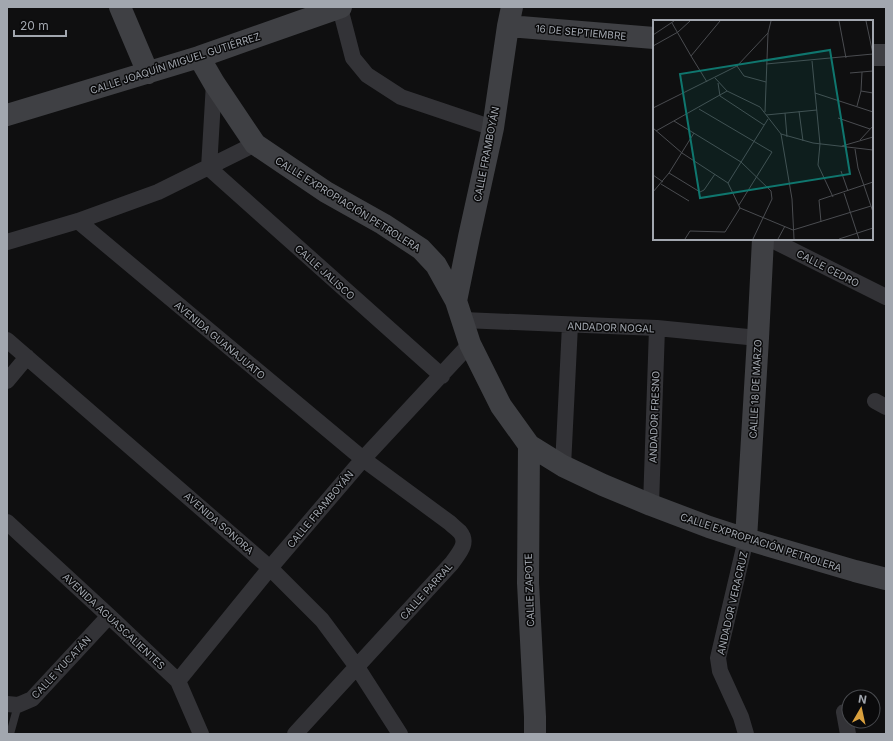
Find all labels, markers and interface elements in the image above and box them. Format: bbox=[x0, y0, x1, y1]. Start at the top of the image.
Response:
scale bar bbox=[14, 12, 66, 38]
text: 20 m bbox=[20, 18, 49, 33]
inset map bbox=[653, 20, 873, 240]
street label: 16 DE SEPTIEMBRE bbox=[535, 22, 627, 42]
street label: CALLE JOAQUÍN MIGUEL GUTIÉRREZ bbox=[88, 29, 262, 96]
street label: CALLE FRAMBOYÁN bbox=[470, 105, 501, 203]
street label: CALLE EXPROPIACIÓN PETROLERA bbox=[273, 153, 423, 254]
street label: CALLE JALISCO bbox=[293, 242, 358, 302]
street label: CALLE CEDRO bbox=[795, 247, 862, 289]
street label: AVENIDA GUANAJUATO bbox=[172, 299, 268, 382]
street label: ANDADOR NOGAL bbox=[567, 319, 655, 335]
street label: CALLE 18 DE MARZO bbox=[746, 339, 764, 439]
street label: ANDADOR FRESNO bbox=[646, 370, 662, 463]
street label: CALLE FRAMBOYÁN bbox=[284, 467, 356, 550]
street label: AVENIDA SONORA bbox=[182, 489, 256, 557]
street label: CALLE EXPROPIACIÓN PETROLERA bbox=[679, 509, 844, 574]
street label: ANDADOR VERACRUZ bbox=[714, 550, 750, 656]
street label: CALLE ZAPOTE bbox=[522, 553, 536, 627]
street label: CALLE PARRAL bbox=[397, 560, 455, 622]
street label: AVENIDA AGUASCALIENTES bbox=[60, 570, 168, 672]
street label: CALLE YUCATÁN bbox=[28, 632, 93, 701]
north arrow bbox=[841, 689, 881, 729]
text: N bbox=[857, 692, 868, 707]

